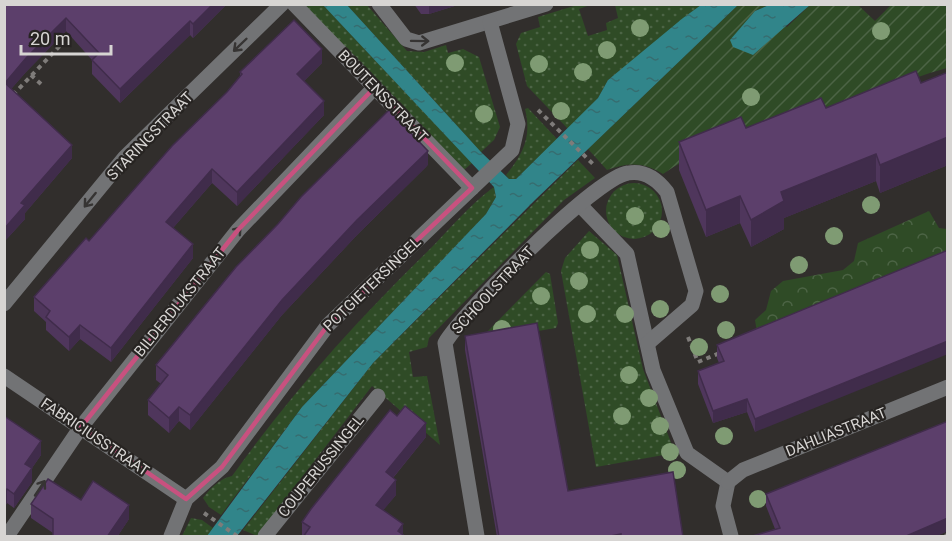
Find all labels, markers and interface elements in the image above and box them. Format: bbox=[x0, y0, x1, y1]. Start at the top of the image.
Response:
scale bar bbox=[21, 18, 111, 56]
text: 20 m bbox=[30, 28, 70, 49]
one-way arrow bbox=[410, 35, 429, 47]
one-way arrow bbox=[232, 38, 247, 53]
street label: BOUTENSSTRAAT bbox=[334, 46, 432, 146]
street label: STARINGSTRAAT bbox=[103, 88, 197, 184]
one-way arrow bbox=[83, 192, 96, 208]
one-way arrow bbox=[228, 227, 242, 242]
street label: POTGIETERSINGEL bbox=[320, 233, 424, 335]
street label: SCHOOLSTRAAT bbox=[448, 243, 538, 337]
street label: BILDERDIJKSTRAAT bbox=[130, 244, 230, 360]
street label: FABRICIUSSTRAAT bbox=[37, 394, 153, 480]
street label: DAHLIASTRAAT bbox=[783, 404, 889, 460]
street label: COUPERUSSINGEL bbox=[274, 411, 368, 521]
one-way arrow bbox=[34, 480, 46, 497]

